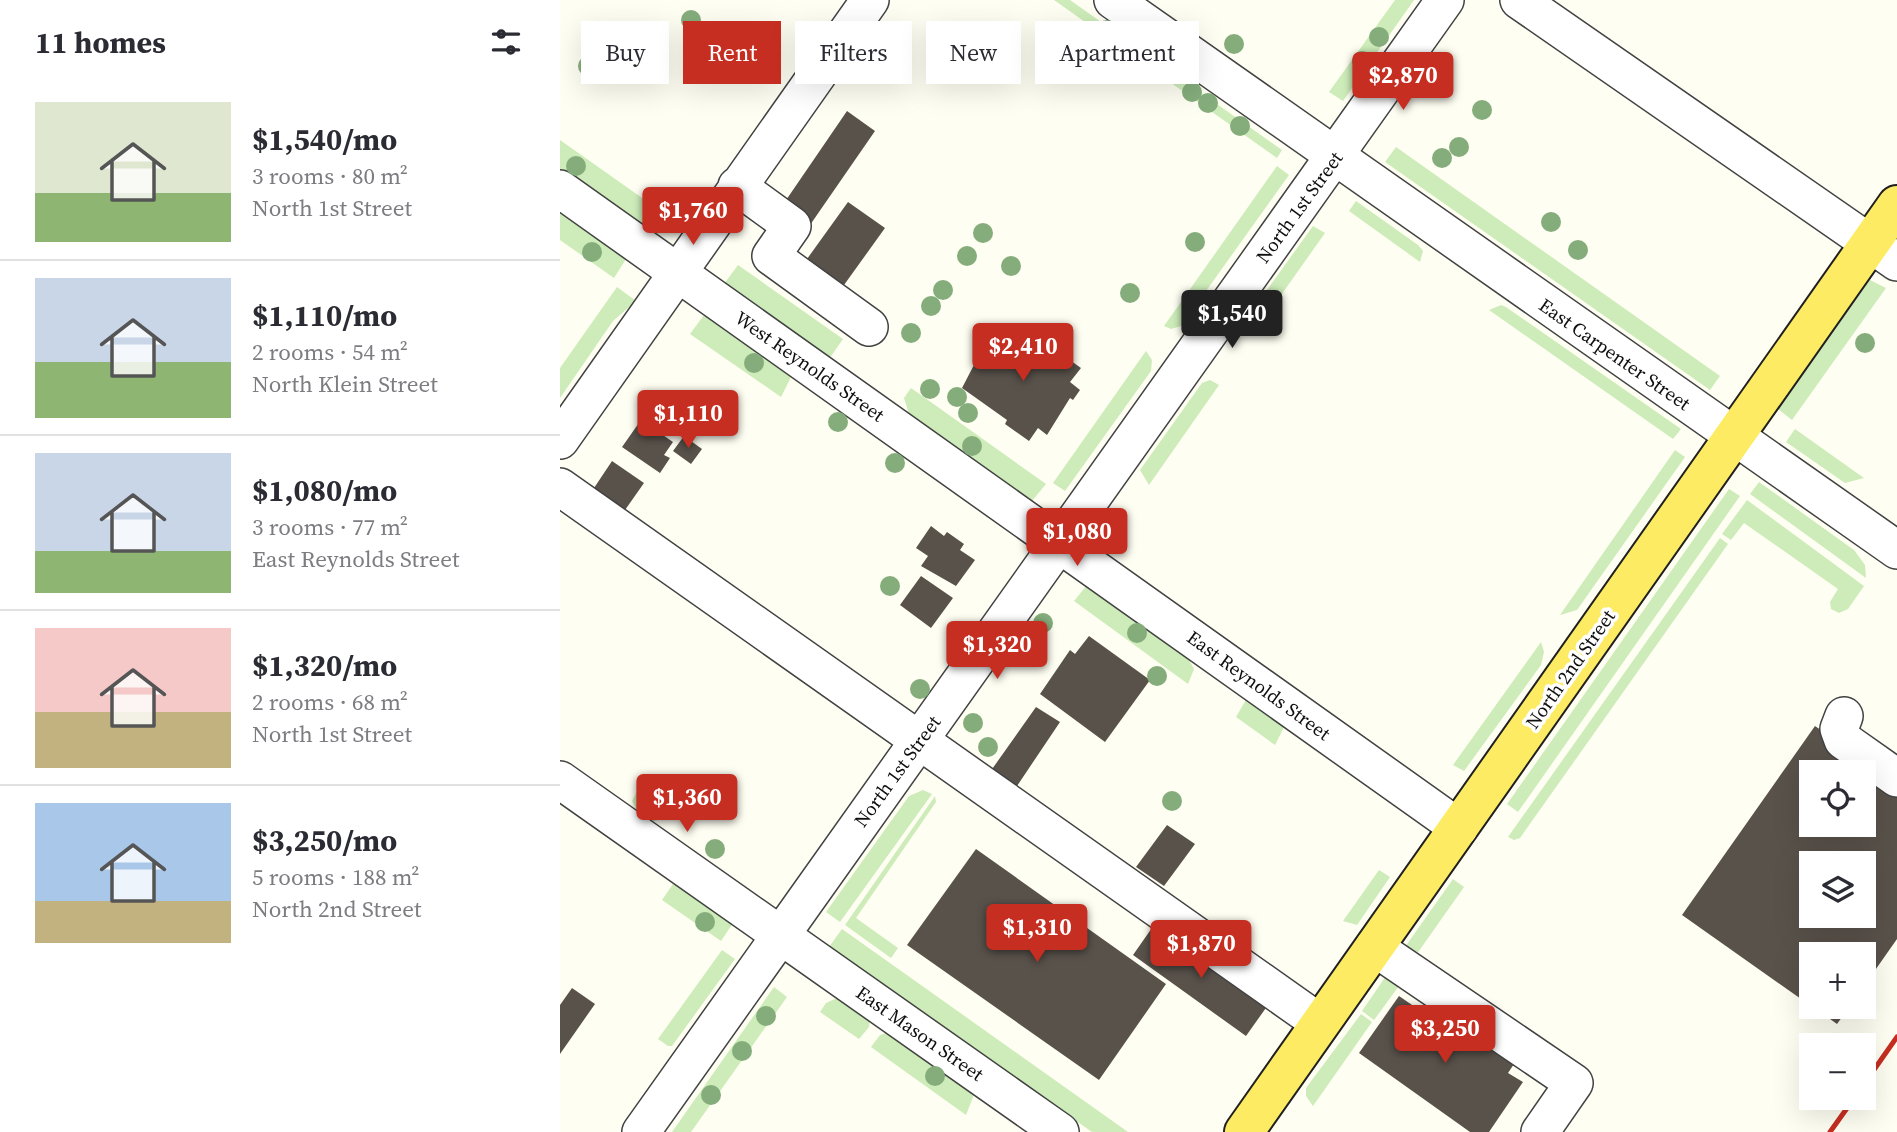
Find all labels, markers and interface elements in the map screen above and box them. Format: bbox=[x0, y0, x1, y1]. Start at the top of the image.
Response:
chip: Buy bbox=[581, 21, 669, 84]
chip: Rent bbox=[683, 21, 781, 84]
chip: Filters bbox=[795, 21, 912, 84]
chip: New bbox=[926, 21, 1021, 84]
chip: Apartment bbox=[1035, 21, 1199, 84]
text: 11 homes bbox=[35, 22, 166, 63]
icon: filters bbox=[487, 23, 525, 61]
pin: $2,870 bbox=[1346, 52, 1460, 112]
text: $2,870 bbox=[1368, 59, 1438, 91]
text: $1,540/mo bbox=[252, 119, 397, 160]
icon: home bbox=[91, 130, 175, 214]
street label: North 1st Street bbox=[1250, 145, 1349, 268]
text: 3 rooms · 80 m² bbox=[252, 160, 408, 192]
pin: $1,760 bbox=[636, 188, 750, 247]
text: North 1st Street bbox=[252, 192, 412, 224]
text: $1,760 bbox=[658, 194, 728, 226]
pin: $1,540 bbox=[1175, 290, 1289, 350]
street label: East Carpenter Street bbox=[1534, 292, 1697, 417]
text: $1,110/mo bbox=[252, 295, 397, 336]
text: $1,540 bbox=[1197, 297, 1267, 329]
street label: West Reynolds Street bbox=[730, 305, 891, 428]
icon: home bbox=[91, 306, 175, 390]
pin: $2,410 bbox=[966, 324, 1080, 383]
text: $2,410 bbox=[988, 330, 1058, 362]
text: 2 rooms · 54 m² bbox=[252, 336, 408, 368]
text: North Klein Street bbox=[252, 368, 438, 400]
pin: $1,110 bbox=[631, 391, 745, 450]
text: $1,110 bbox=[653, 397, 723, 429]
text: $1,080/mo bbox=[252, 470, 397, 511]
icon: home bbox=[91, 481, 175, 565]
pin: $1,080 bbox=[1020, 508, 1134, 568]
text: 3 rooms · 77 m² bbox=[252, 511, 408, 543]
text: $1,080 bbox=[1042, 515, 1112, 547]
text: East Reynolds Street bbox=[252, 543, 459, 575]
street label: North 2nd Street bbox=[1519, 604, 1621, 734]
pin: $1,320 bbox=[940, 622, 1054, 681]
street label: East Reynolds Street bbox=[1182, 624, 1337, 746]
text: $1,320 bbox=[962, 628, 1032, 660]
text: $1,320/mo bbox=[252, 645, 397, 686]
icon: home bbox=[91, 656, 175, 740]
text: 2 rooms · 68 m² bbox=[252, 686, 408, 718]
street label: North 1st Street bbox=[848, 709, 947, 832]
text: North 1st Street bbox=[252, 718, 412, 750]
map controls bbox=[1799, 760, 1876, 1110]
button: locate bbox=[1799, 760, 1876, 837]
pin: $1,360 bbox=[630, 774, 744, 834]
text: $1,360 bbox=[652, 781, 722, 813]
text: $3,250/mo bbox=[252, 820, 397, 861]
icon: home bbox=[91, 831, 175, 915]
button: layers bbox=[1799, 851, 1876, 928]
text: 5 rooms · 188 m² bbox=[252, 861, 419, 893]
text: North 2nd Street bbox=[252, 893, 421, 925]
pin: $1,310 bbox=[980, 904, 1094, 964]
text: $1,310 bbox=[1002, 911, 1072, 943]
pin: $1,870 bbox=[1144, 920, 1258, 980]
text: $1,870 bbox=[1166, 927, 1236, 959]
button: + bbox=[1799, 942, 1876, 1019]
street label: East Mason Street bbox=[851, 979, 990, 1087]
pin: $3,250 bbox=[1388, 1006, 1502, 1065]
text: $3,250 bbox=[1410, 1012, 1480, 1044]
button: − bbox=[1799, 1033, 1876, 1110]

